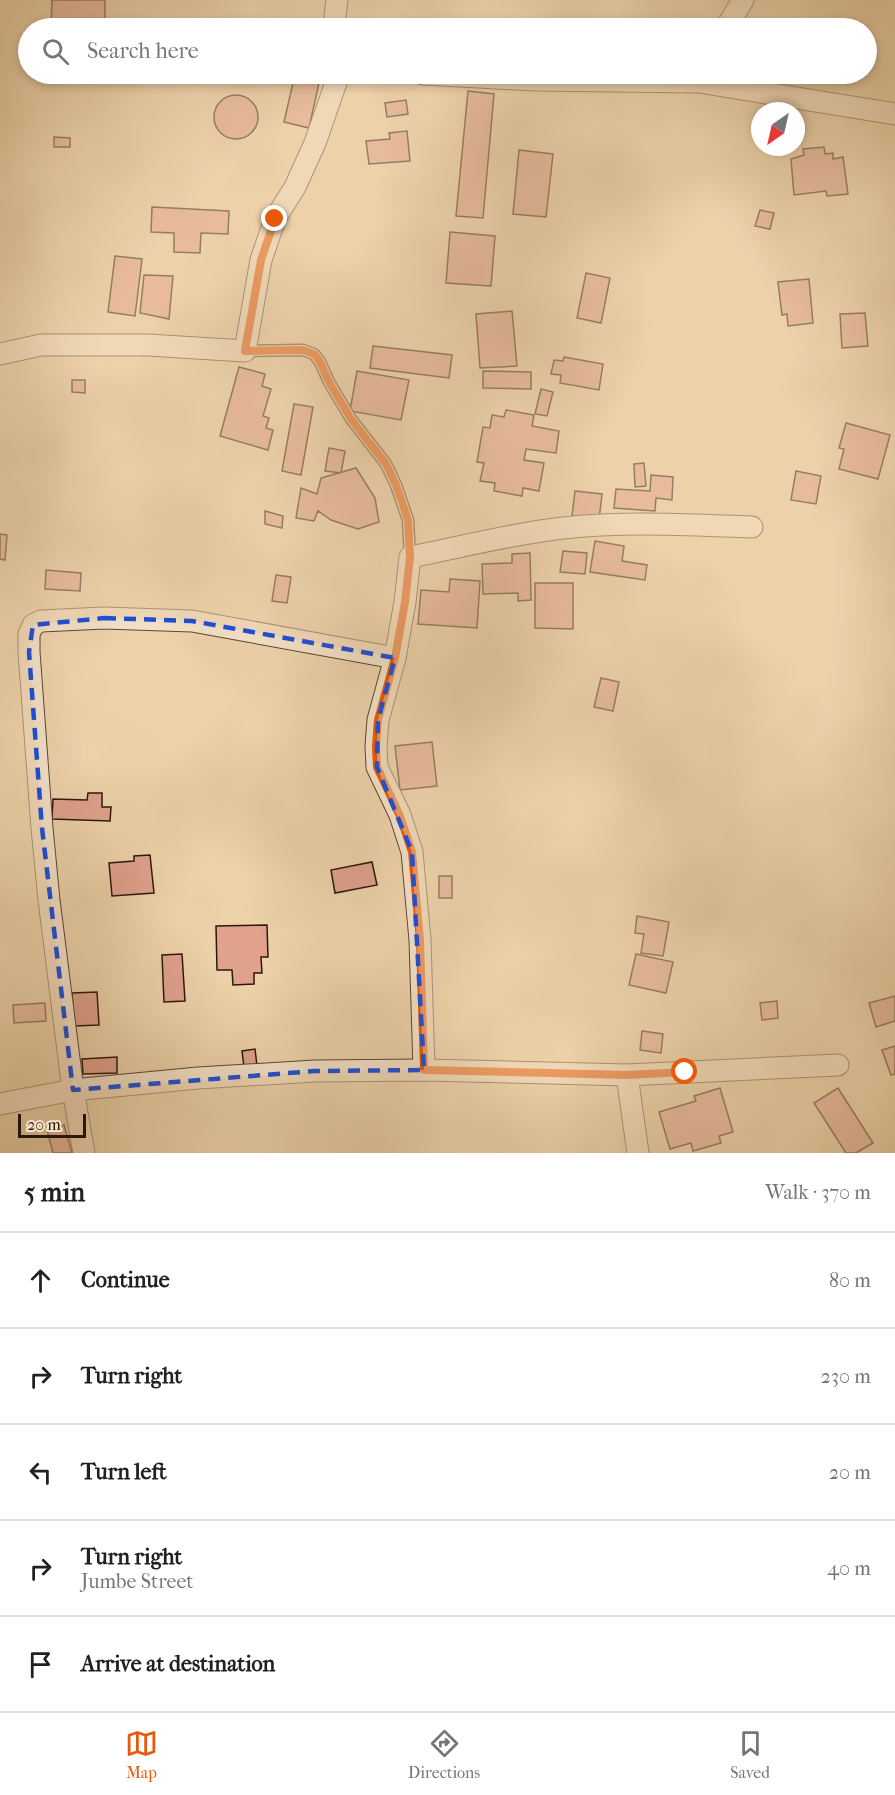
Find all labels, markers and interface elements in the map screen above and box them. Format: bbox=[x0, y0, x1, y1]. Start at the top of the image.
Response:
search box bbox=[18, 18, 877, 84]
icon: search bbox=[39, 35, 72, 68]
text: Search here bbox=[87, 38, 199, 64]
north arrow bbox=[751, 102, 805, 156]
route end bbox=[261, 205, 287, 231]
route start bbox=[671, 1058, 697, 1084]
scale bar bbox=[18, 1111, 86, 1138]
text: 20 m bbox=[27, 1115, 61, 1134]
text: 5 min bbox=[24, 1177, 85, 1208]
text: Walk · 370 m bbox=[765, 1181, 871, 1204]
icon: ahead bbox=[24, 1264, 57, 1297]
text: Continue bbox=[81, 1267, 170, 1293]
text: 80 m bbox=[829, 1269, 871, 1292]
icon: right bbox=[24, 1360, 57, 1393]
text: Turn right bbox=[81, 1363, 182, 1389]
text: 230 m bbox=[821, 1365, 871, 1388]
icon: left bbox=[24, 1456, 57, 1489]
text: Turn left bbox=[81, 1459, 167, 1485]
text: 20 m bbox=[829, 1461, 871, 1484]
text: Turn right bbox=[81, 1544, 182, 1570]
icon: right bbox=[24, 1552, 57, 1585]
text: 40 m bbox=[827, 1557, 871, 1580]
text: Jumbe Street bbox=[81, 1570, 194, 1593]
icon: arrive bbox=[24, 1648, 57, 1681]
text: Arrive at destination bbox=[81, 1651, 275, 1677]
tab: Map bbox=[125, 1727, 158, 1782]
tab: Directions bbox=[408, 1727, 480, 1782]
tab: Saved bbox=[730, 1727, 770, 1782]

